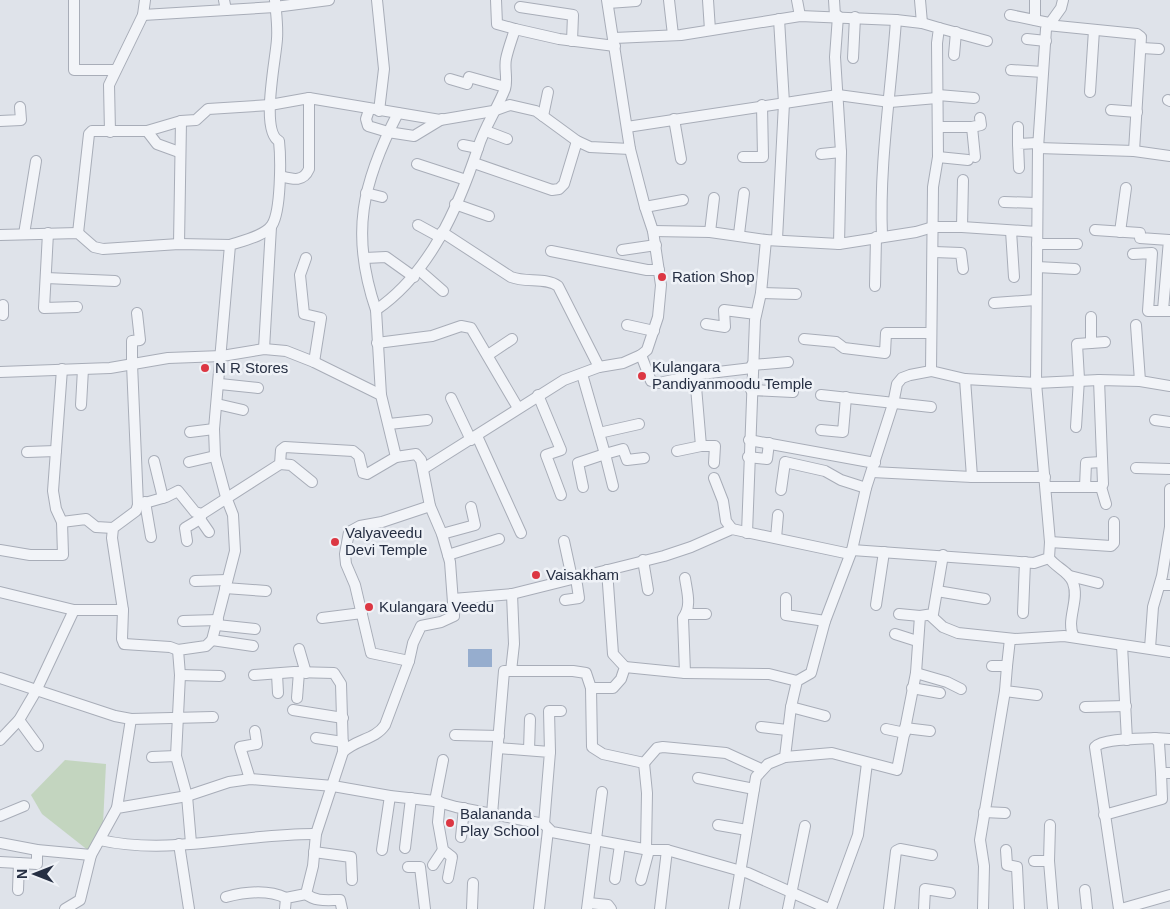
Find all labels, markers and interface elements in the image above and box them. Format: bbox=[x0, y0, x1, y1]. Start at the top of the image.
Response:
place label: Ration Shop bbox=[672, 268, 755, 285]
marker: Ration Shop bbox=[656, 271, 668, 283]
place label: Kulangara Pandiyanmoodu Temple bbox=[652, 358, 813, 392]
place label: N R Stores bbox=[215, 359, 288, 376]
marker: N R Stores bbox=[199, 362, 211, 374]
marker: Kulangara Pandiyanmoodu Temple bbox=[636, 370, 648, 382]
place label: Valyaveedu Devi Temple bbox=[345, 524, 427, 558]
marker: Valyaveedu Devi Temple bbox=[329, 536, 341, 548]
place label: Vaisakham bbox=[546, 566, 619, 583]
marker: Vaisakham bbox=[530, 569, 542, 581]
place label: Kulangara Veedu bbox=[379, 598, 494, 615]
marker: Kulangara Veedu bbox=[363, 601, 375, 613]
place label: Balananda Play School bbox=[460, 805, 539, 839]
marker: Balananda Play School bbox=[444, 817, 456, 829]
north arrow bbox=[10, 849, 60, 899]
text: N bbox=[14, 869, 30, 879]

